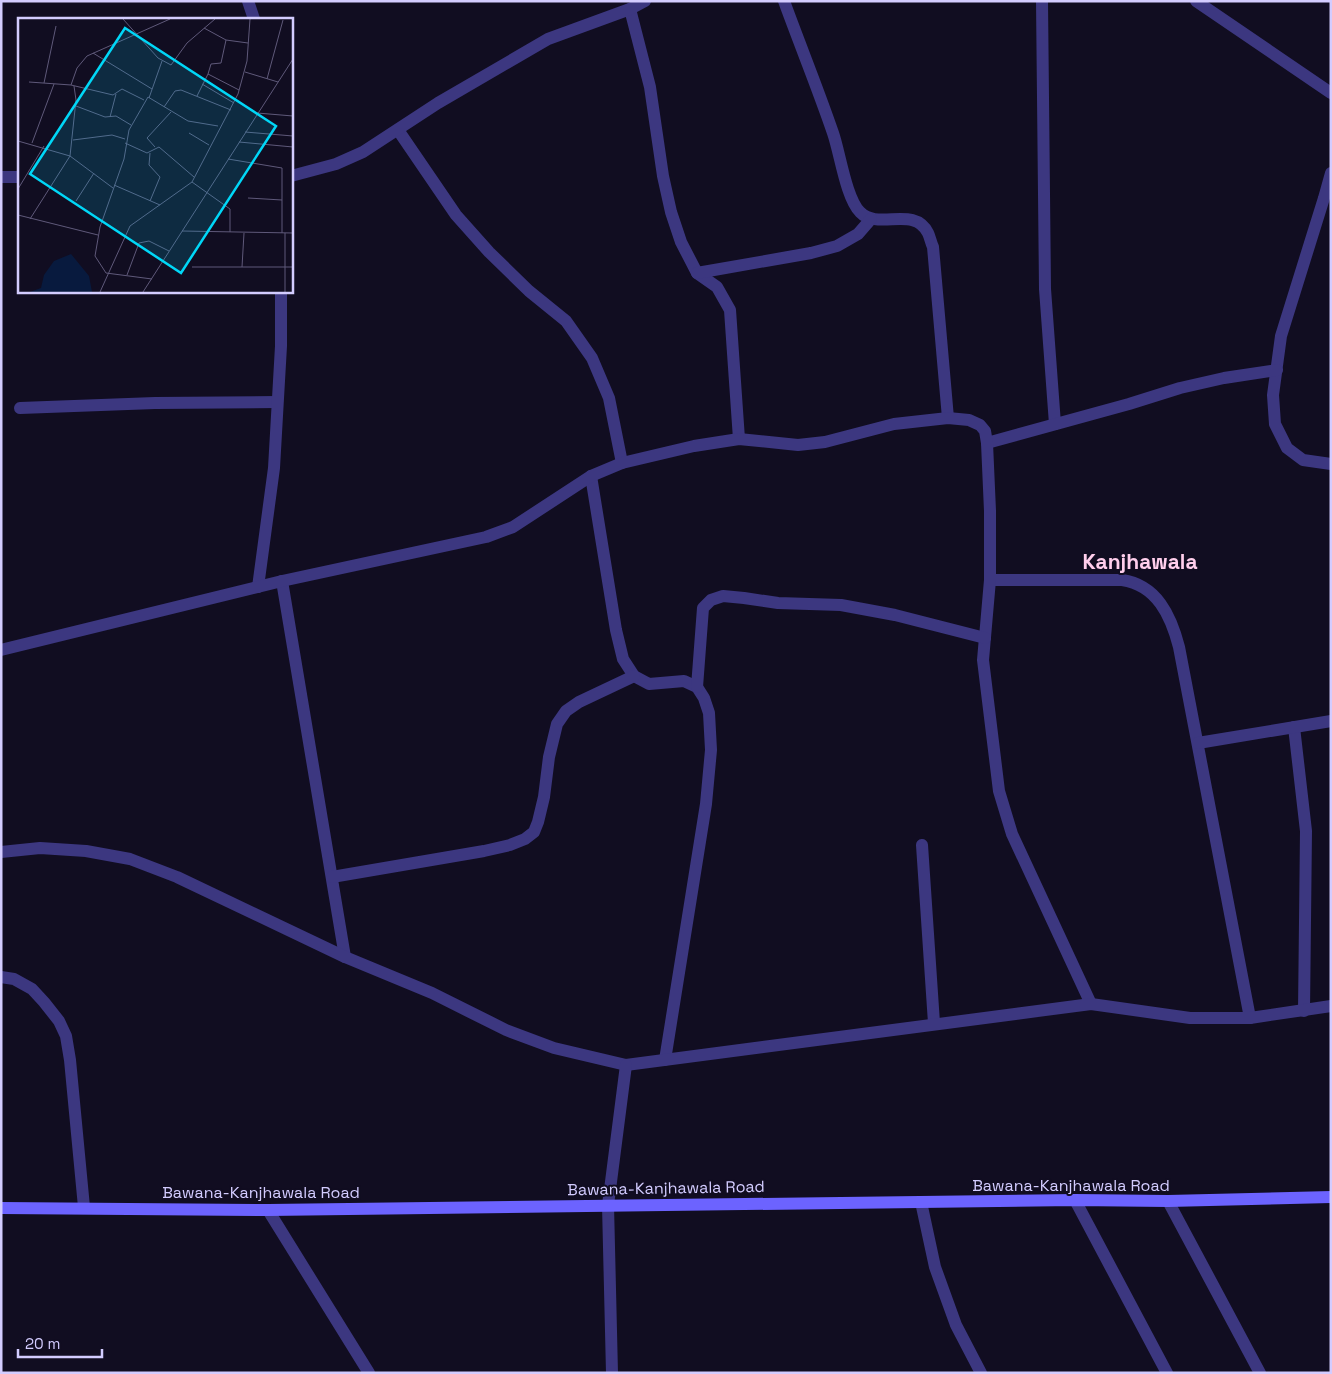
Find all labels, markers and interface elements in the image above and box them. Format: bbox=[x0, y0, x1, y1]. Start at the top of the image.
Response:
inset map bbox=[18, 18, 292, 292]
district label: Kanjhawala bbox=[1082, 548, 1198, 575]
street label: Bawana-Kanjhawala Road bbox=[972, 1175, 1170, 1196]
street label: Bawana-Kanjhawala Road bbox=[567, 1176, 765, 1200]
street label: Bawana-Kanjhawala Road bbox=[162, 1182, 360, 1203]
scale bar bbox=[18, 1326, 101, 1358]
text: 20 m bbox=[25, 1334, 60, 1353]

